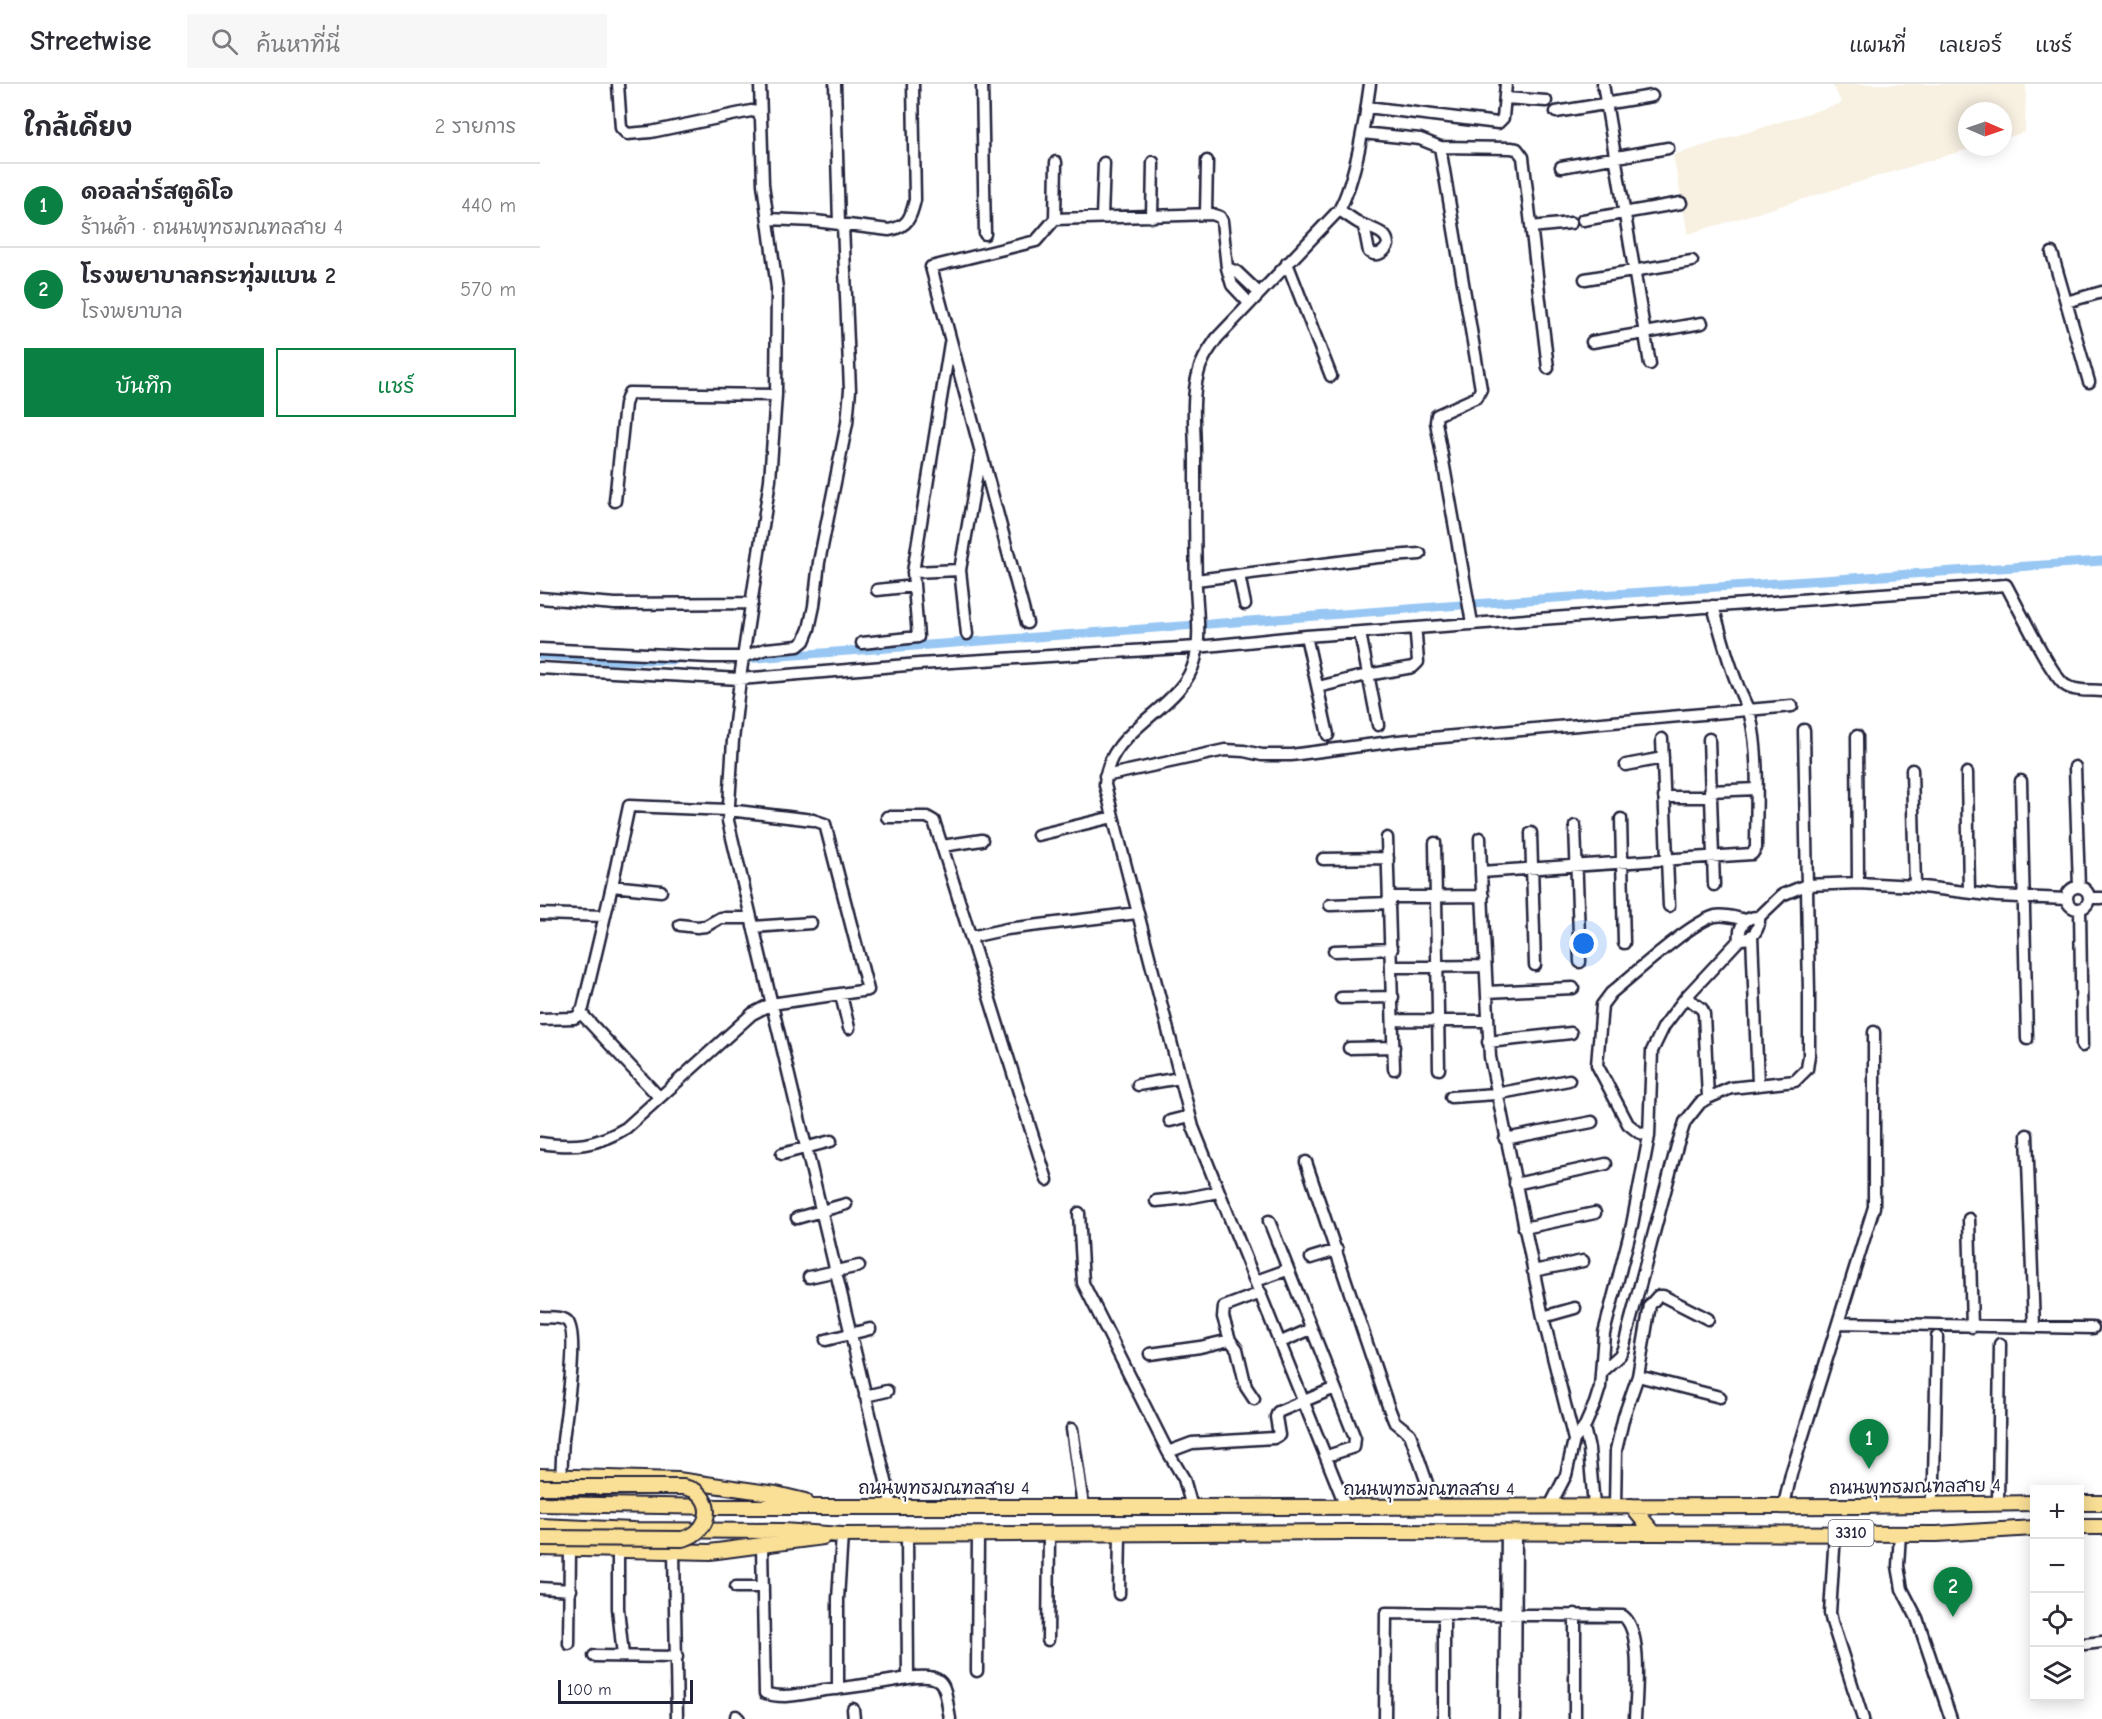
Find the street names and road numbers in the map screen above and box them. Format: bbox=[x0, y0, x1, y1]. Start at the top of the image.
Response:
street label: ถนนพุทธมณฑลสาย 4 bbox=[1829, 1475, 2001, 1502]
street label: ถนนพุทธมณฑลสาย 4 bbox=[858, 1478, 1030, 1502]
street label: ถนนพุทธมณฑลสาย 4 bbox=[1343, 1479, 1515, 1503]
road number: 3310 bbox=[1828, 1520, 1874, 1546]

